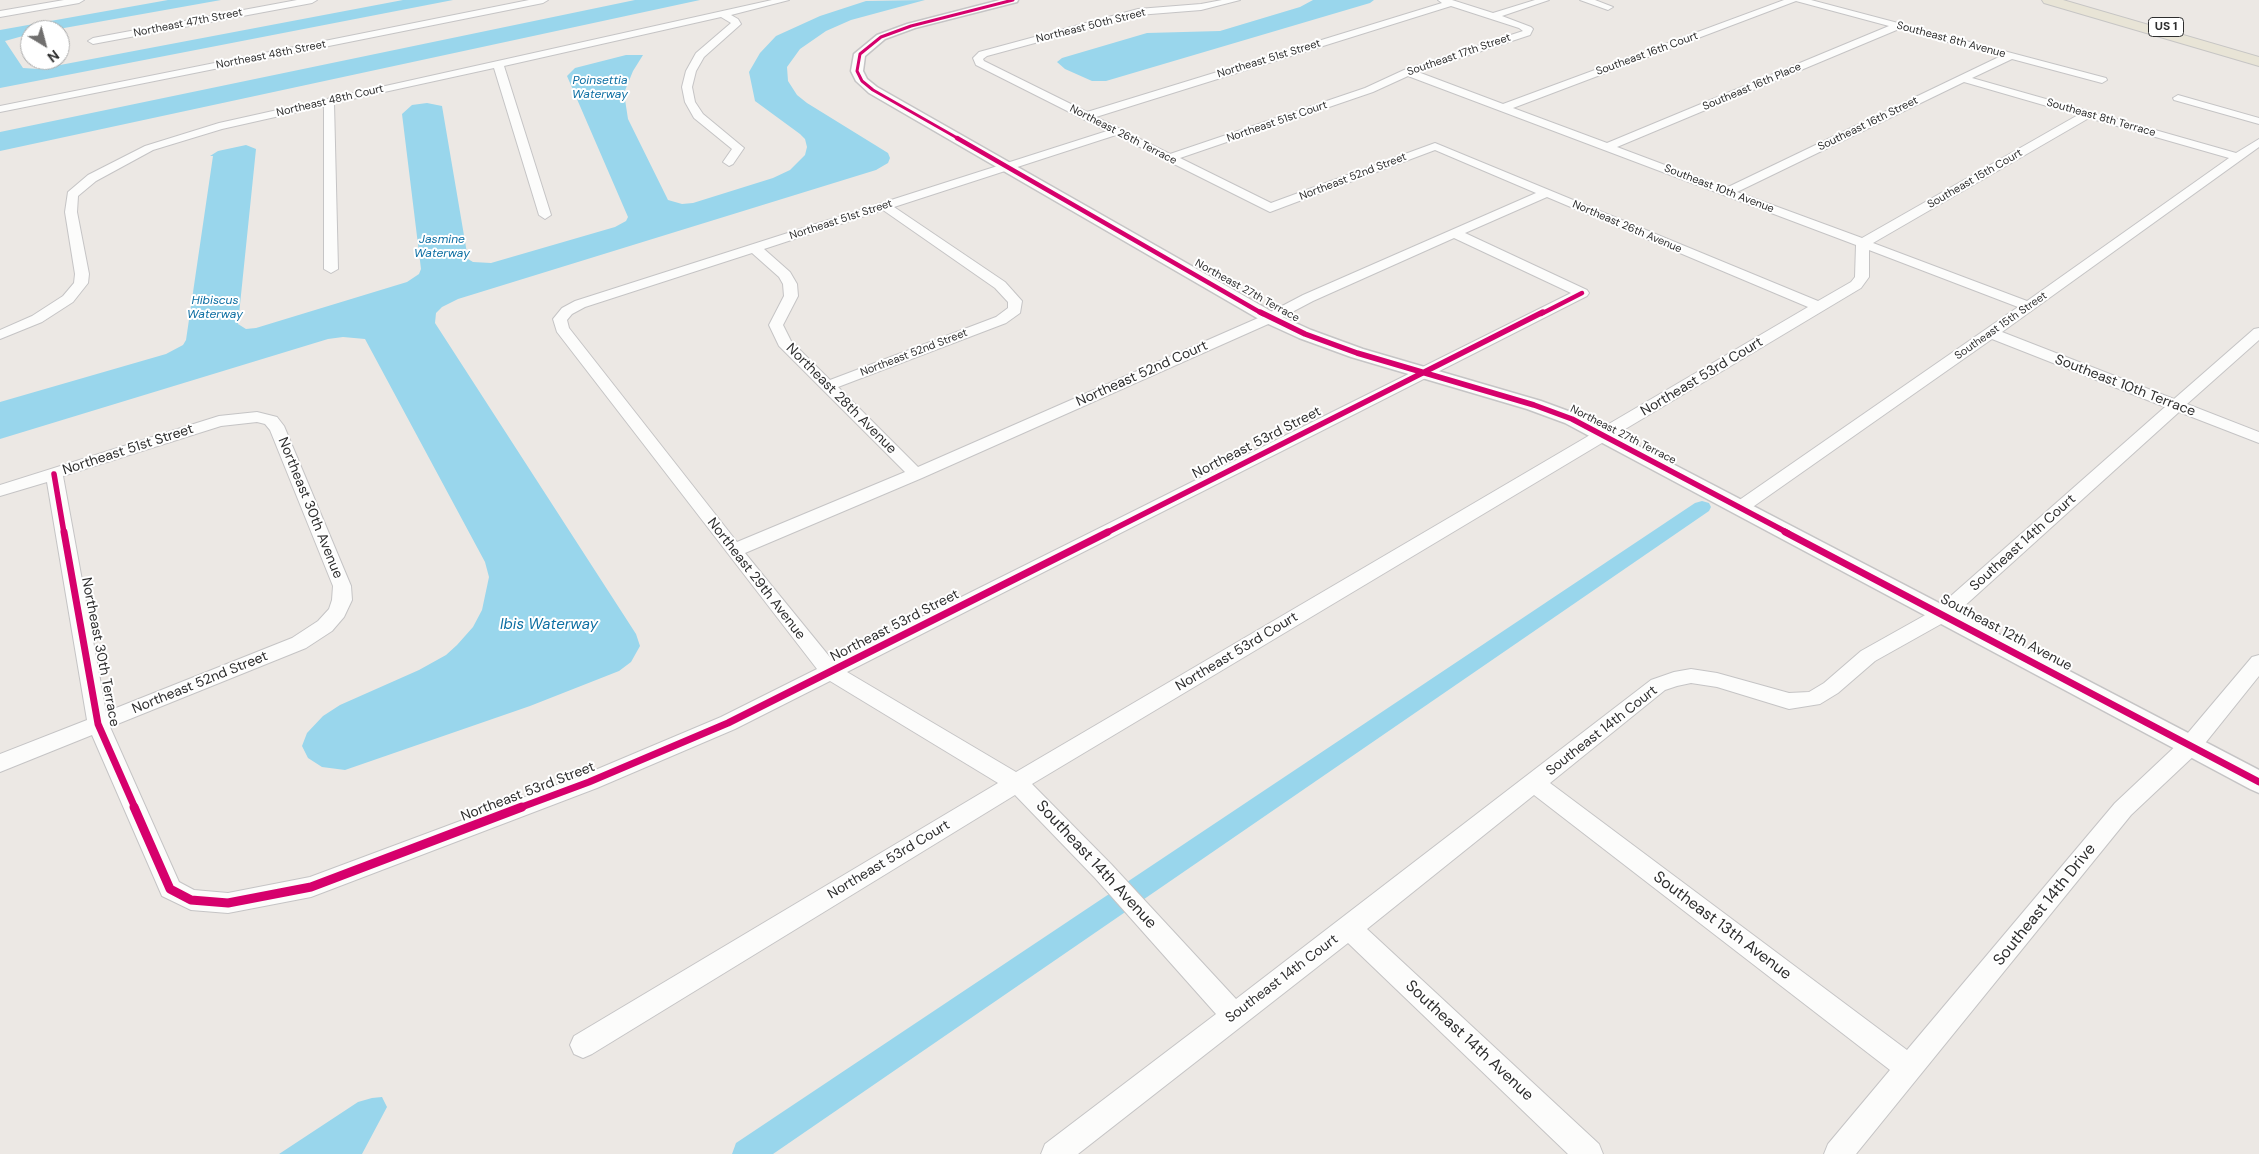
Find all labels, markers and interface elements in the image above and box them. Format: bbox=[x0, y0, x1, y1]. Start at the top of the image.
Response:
street label: Northeast 47th Street bbox=[132, 6, 244, 40]
street label: Northeast 50th Street bbox=[1035, 6, 1147, 46]
road number: US 1 bbox=[2148, 18, 2184, 36]
street label: Southeast 8th Avenue bbox=[1895, 19, 2007, 61]
north arrow bbox=[20, 20, 70, 70]
street label: Southeast 16th Court bbox=[1594, 29, 1700, 79]
street label: Southeast 17th Street bbox=[1405, 31, 1513, 79]
street label: Northeast 51st Street bbox=[1216, 37, 1322, 81]
street label: Northeast 48th Street bbox=[215, 38, 327, 72]
text: N bbox=[44, 46, 63, 66]
street label: Southeast 16th Place bbox=[1701, 60, 1803, 114]
water label: Poinsettia Waterway bbox=[572, 74, 628, 102]
street label: Northeast 48th Court bbox=[275, 82, 385, 120]
street label: Southeast 16th Street bbox=[1816, 94, 1920, 154]
street label: Southeast 8th Terrace bbox=[2045, 96, 2157, 140]
street label: Northeast 51st Court bbox=[1225, 99, 1329, 145]
street label: Northeast 26th Terrace bbox=[1067, 102, 1179, 168]
street label: Southeast 15th Court bbox=[1925, 146, 2025, 212]
street label: Northeast 52nd Street bbox=[1298, 150, 1408, 204]
street label: Southeast 10th Avenue bbox=[1662, 162, 1776, 216]
street label: Northeast 51st Street bbox=[788, 197, 894, 243]
street label: Northeast 26th Avenue bbox=[1570, 198, 1684, 256]
water label: Jasmine Waterway bbox=[414, 233, 470, 261]
street label: Northeast 27th Terrace bbox=[1193, 257, 1301, 325]
street label: Southeast 15th Street bbox=[1952, 289, 2050, 363]
water label: Hibiscus Waterway bbox=[187, 294, 243, 322]
street label: Northeast 52nd Street bbox=[859, 326, 969, 380]
street label: Northeast 53rd Court bbox=[1638, 334, 1766, 420]
street label: Northeast 52nd Court bbox=[1074, 337, 1210, 411]
street label: Northeast 28th Avenue bbox=[782, 340, 900, 458]
street label: Southeast 10th Terrace bbox=[2052, 351, 2198, 421]
street label: Northeast 53rd Street bbox=[1190, 403, 1324, 483]
street label: Northeast 27th Terrace bbox=[1568, 403, 1678, 467]
street label: Northeast 51st Street bbox=[60, 421, 196, 479]
street label: Northeast 30th Avenue bbox=[274, 435, 346, 581]
street label: Southeast 14th Court bbox=[1967, 491, 2079, 595]
street label: Northeast 29th Avenue bbox=[703, 515, 809, 643]
street label: Northeast 30th Terrace bbox=[77, 576, 123, 728]
street label: Northeast 53rd Street bbox=[828, 586, 962, 666]
street label: Southeast 12th Avenue bbox=[1937, 591, 2075, 675]
street label: Northeast 53rd Court bbox=[1173, 609, 1301, 695]
water label: Ibis Waterway bbox=[500, 616, 598, 634]
street label: Northeast 52nd Street bbox=[130, 648, 270, 718]
street label: Southeast 14th Court bbox=[1543, 682, 1661, 780]
street label: Northeast 53rd Street bbox=[459, 759, 597, 825]
street label: Southeast 14th Avenue bbox=[1032, 797, 1160, 933]
street label: Northeast 53rd Court bbox=[825, 817, 953, 903]
street label: Southeast 14th Drive bbox=[1990, 840, 2100, 970]
street label: Southeast 13th Avenue bbox=[1649, 868, 1795, 984]
street label: Southeast 14th Court bbox=[1222, 931, 1342, 1027]
street label: Southeast 14th Avenue bbox=[1401, 977, 1537, 1105]

